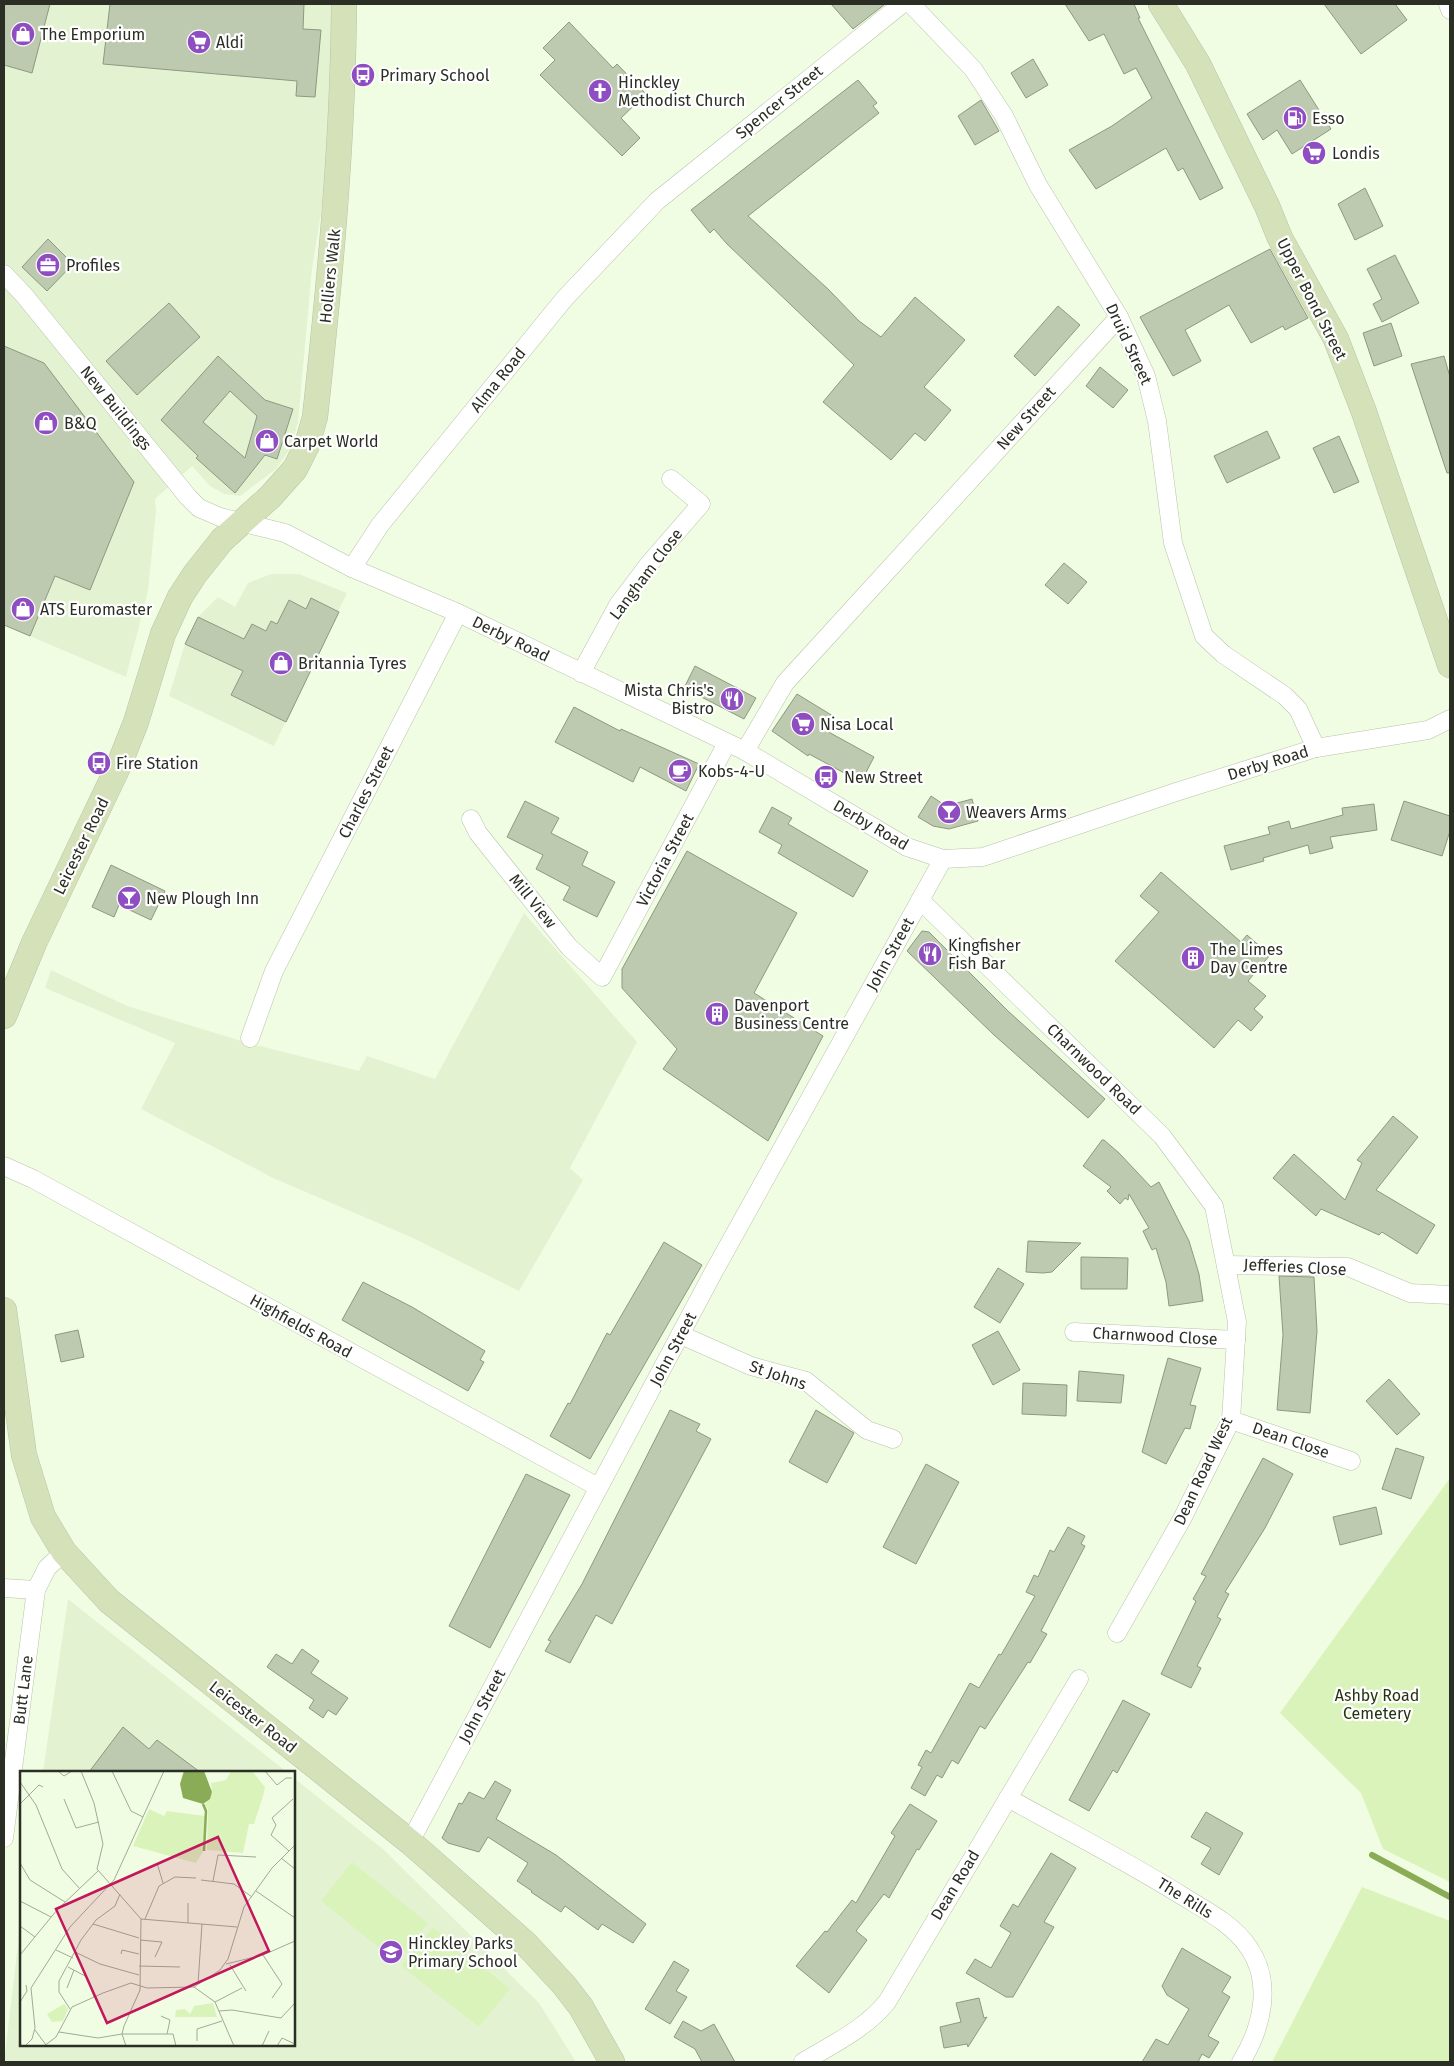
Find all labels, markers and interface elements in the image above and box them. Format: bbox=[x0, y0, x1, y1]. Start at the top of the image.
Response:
shop icon: The Emporium bbox=[10, 21, 36, 47]
place label: The Emporium bbox=[40, 25, 145, 44]
supermarket icon: Aldi bbox=[186, 29, 212, 55]
place label: Aldi bbox=[216, 33, 244, 52]
street label: Spencer Street bbox=[732, 61, 826, 143]
bus stop icon: Primary School bbox=[350, 62, 376, 88]
place label: Primary School bbox=[380, 66, 490, 85]
place label: Hinckley Methodist Church bbox=[618, 73, 745, 110]
church icon: Hinckley Methodist Church bbox=[587, 78, 613, 104]
fuel station icon: Esso bbox=[1282, 105, 1308, 131]
place label: Esso bbox=[1312, 109, 1345, 128]
supermarket icon: Londis bbox=[1301, 140, 1327, 166]
place label: Londis bbox=[1332, 144, 1380, 163]
street label: Holliers Walk bbox=[316, 227, 344, 324]
street label: Upper Bond Street bbox=[1273, 235, 1351, 363]
office icon: Profiles bbox=[35, 252, 61, 278]
place label: Profiles bbox=[66, 256, 120, 275]
street label: Druid Street bbox=[1102, 300, 1156, 388]
street label: Alma Road bbox=[466, 344, 530, 416]
street label: New Buildings bbox=[76, 362, 156, 454]
street label: New Street bbox=[993, 382, 1060, 454]
shop icon: B&Q bbox=[33, 410, 59, 436]
place label: B&Q bbox=[64, 414, 96, 433]
shop icon: Carpet World bbox=[254, 428, 280, 454]
place label: Carpet World bbox=[284, 432, 379, 451]
street label: Langham Close bbox=[606, 525, 686, 623]
shop icon: ATS Euromaster bbox=[10, 596, 36, 622]
place label: ATS Euromaster bbox=[40, 600, 153, 619]
street label: Derby Road bbox=[469, 612, 553, 666]
shop icon: Britannia Tyres bbox=[268, 650, 294, 676]
place label: Britannia Tyres bbox=[298, 654, 406, 673]
place label: Mista Chris's Bistro bbox=[624, 681, 714, 718]
restaurant icon: Mista Chris's Bistro bbox=[719, 686, 745, 712]
supermarket icon: Nisa Local bbox=[790, 711, 816, 737]
place label: Nisa Local bbox=[820, 715, 894, 734]
street label: Charles Street bbox=[334, 742, 398, 842]
street label: Derby Road bbox=[1225, 742, 1311, 784]
bus stop icon: Fire Station bbox=[86, 750, 112, 776]
place label: Fire Station bbox=[116, 754, 199, 773]
cafe icon: Kobs-4-U bbox=[667, 758, 693, 784]
place label: Kobs-4-U bbox=[698, 762, 765, 781]
bus stop icon: New Street bbox=[813, 764, 839, 790]
place label: New Street bbox=[844, 768, 923, 787]
street label: Leicester Road bbox=[49, 794, 113, 898]
street label: Derby Road bbox=[830, 796, 912, 854]
bar icon: Weavers Arms bbox=[936, 799, 962, 825]
place label: Weavers Arms bbox=[966, 803, 1067, 822]
street label: Victoria Street bbox=[632, 810, 698, 910]
street label: Mill View bbox=[505, 870, 561, 932]
bar icon: New Plough Inn bbox=[116, 885, 142, 911]
place label: New Plough Inn bbox=[146, 889, 259, 908]
street label: John Street bbox=[862, 914, 918, 994]
place label: Kingfisher Fish Bar bbox=[948, 936, 1021, 973]
place label: The Limes Day Centre bbox=[1210, 940, 1288, 977]
restaurant icon: Kingfisher Fish Bar bbox=[917, 941, 943, 967]
building icon: The Limes Day Centre bbox=[1180, 945, 1206, 971]
place label: Davenport Business Centre bbox=[734, 996, 849, 1033]
building icon: Davenport Business Centre bbox=[704, 1001, 730, 1027]
street label: Charnwood Road bbox=[1043, 1019, 1145, 1119]
street label: Jefferies Close bbox=[1243, 1255, 1347, 1279]
street label: Highfields Road bbox=[247, 1290, 355, 1362]
street label: John Street bbox=[646, 1309, 700, 1389]
street label: Charnwood Close bbox=[1092, 1323, 1218, 1349]
street label: St Johns bbox=[747, 1356, 809, 1394]
street label: Dean Road West bbox=[1170, 1414, 1236, 1528]
street label: Dean Close bbox=[1250, 1418, 1332, 1462]
street label: Butt Lane bbox=[9, 1654, 37, 1726]
street label: John Street bbox=[455, 1666, 509, 1746]
street label: Leicester Road bbox=[205, 1677, 301, 1757]
park label: Ashby Road Cemetery bbox=[1335, 1686, 1419, 1723]
inset map bbox=[20, 1771, 295, 2046]
street label: Dean Road bbox=[927, 1847, 983, 1923]
street label: The Rills bbox=[1154, 1874, 1216, 1922]
place label: Hinckley Parks Primary School bbox=[408, 1934, 518, 1971]
school or university icon: Hinckley Parks Primary School bbox=[378, 1939, 404, 1965]

